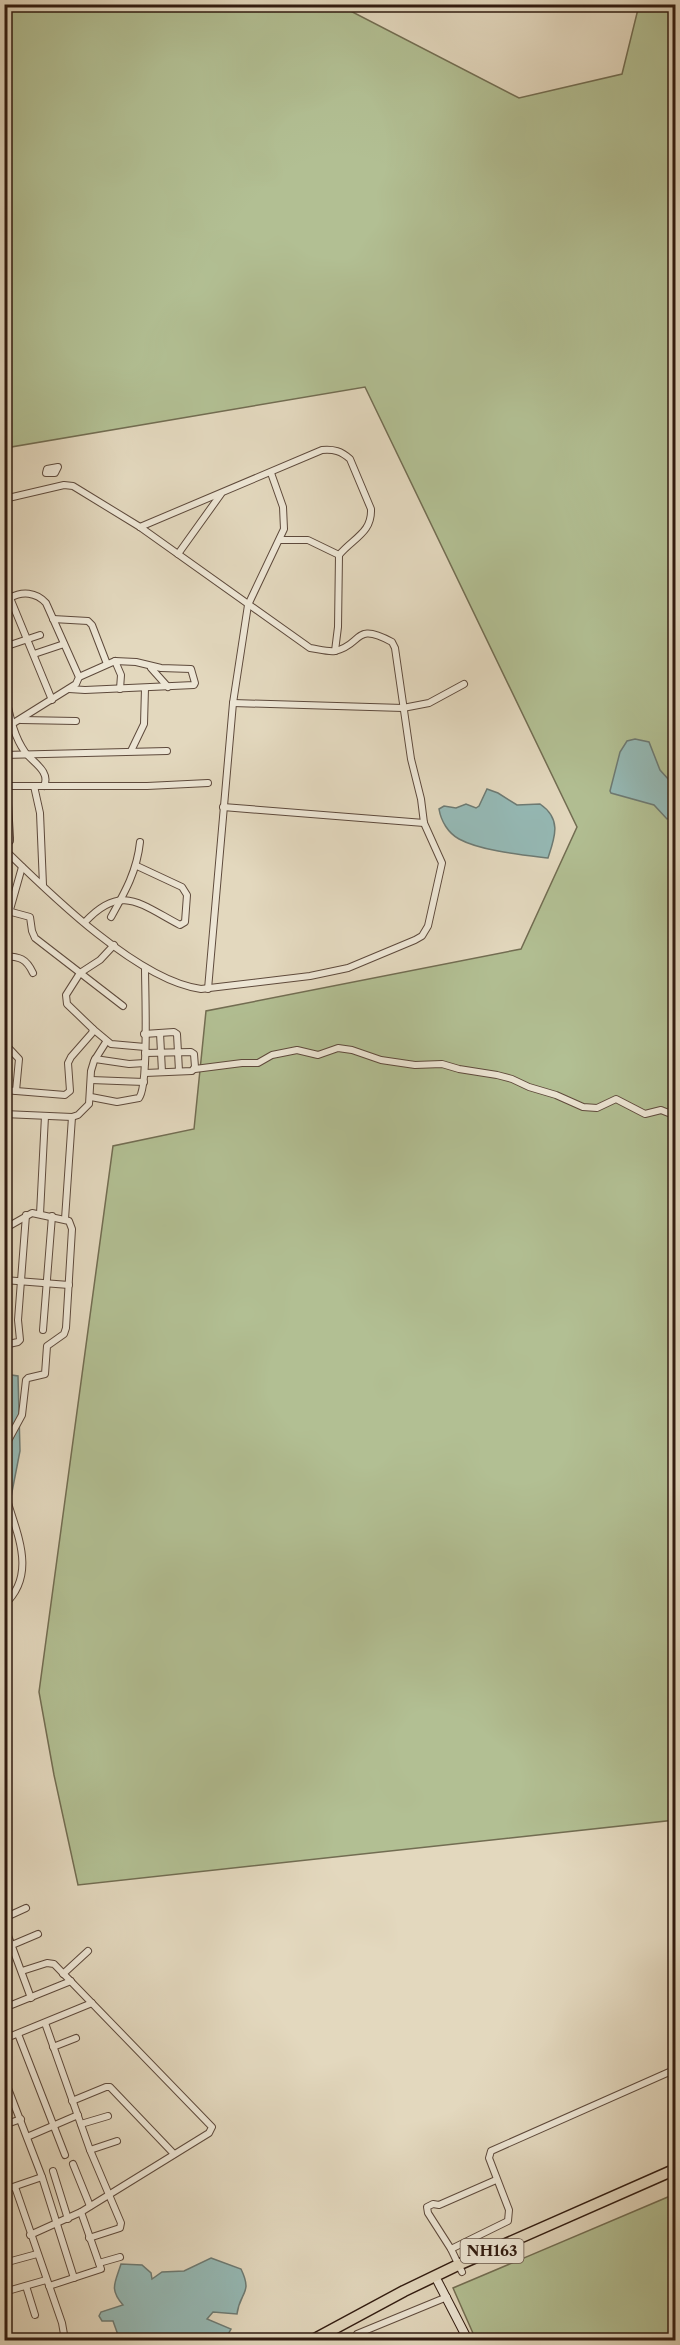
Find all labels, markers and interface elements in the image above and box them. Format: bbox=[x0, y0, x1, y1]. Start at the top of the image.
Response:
road number: NH163 bbox=[460, 2239, 524, 2263]

